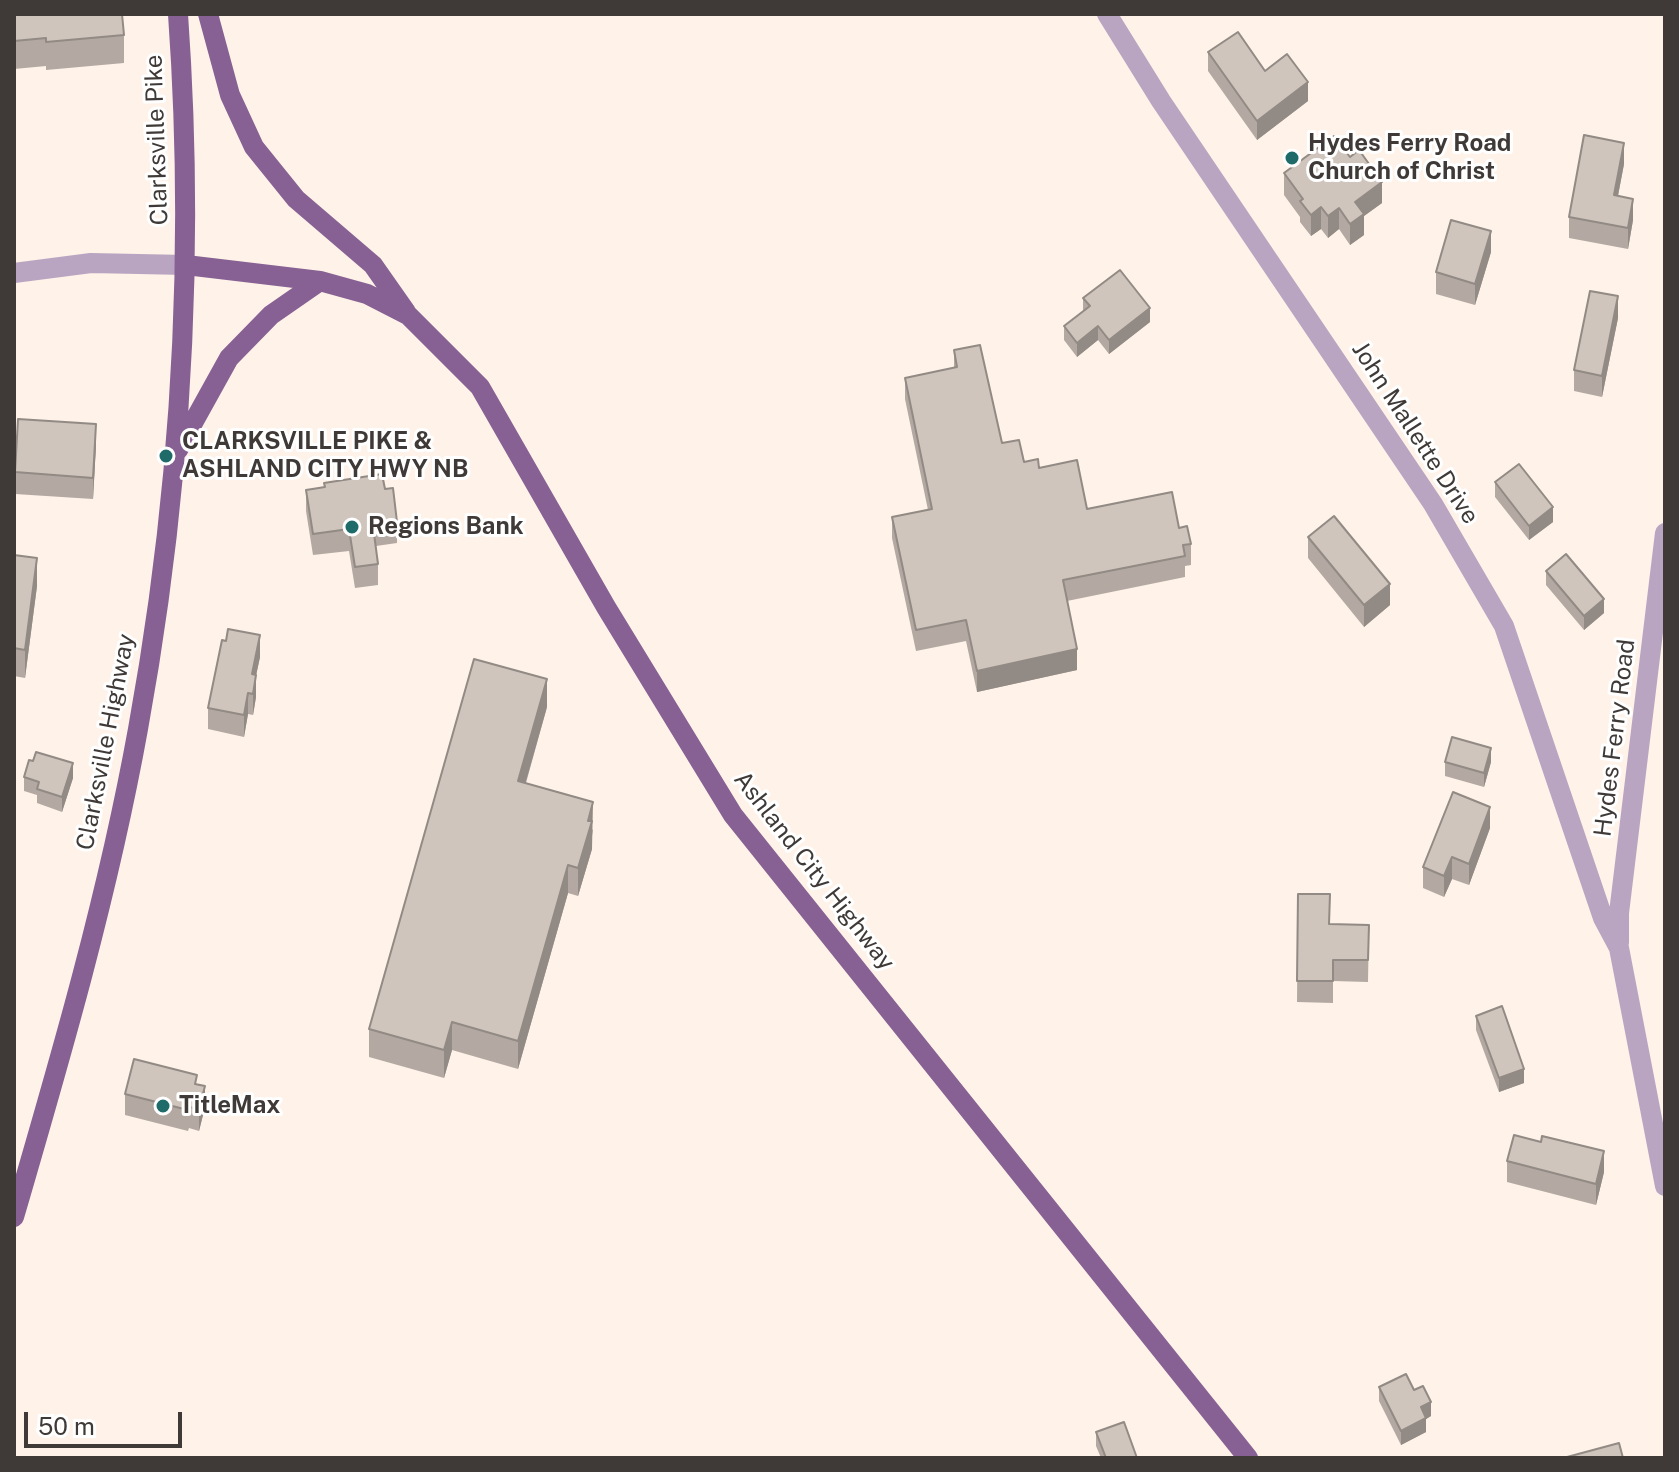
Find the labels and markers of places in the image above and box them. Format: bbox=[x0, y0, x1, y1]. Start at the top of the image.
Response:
place label: Hydes Ferry Road Church of Christ bbox=[1308, 130, 1511, 186]
marker: Hydes Ferry Road Church of Christ bbox=[1283, 149, 1301, 167]
place label: CLARKSVILLE PIKE & ASHLAND CITY HWY NB bbox=[182, 428, 468, 484]
marker: CLARKSVILLE PIKE & ASHLAND CITY HWY NB bbox=[157, 447, 175, 465]
place label: Regions Bank bbox=[368, 513, 524, 541]
marker: Regions Bank bbox=[343, 518, 361, 536]
place label: TitleMax bbox=[179, 1092, 280, 1120]
marker: TitleMax bbox=[154, 1097, 172, 1115]

